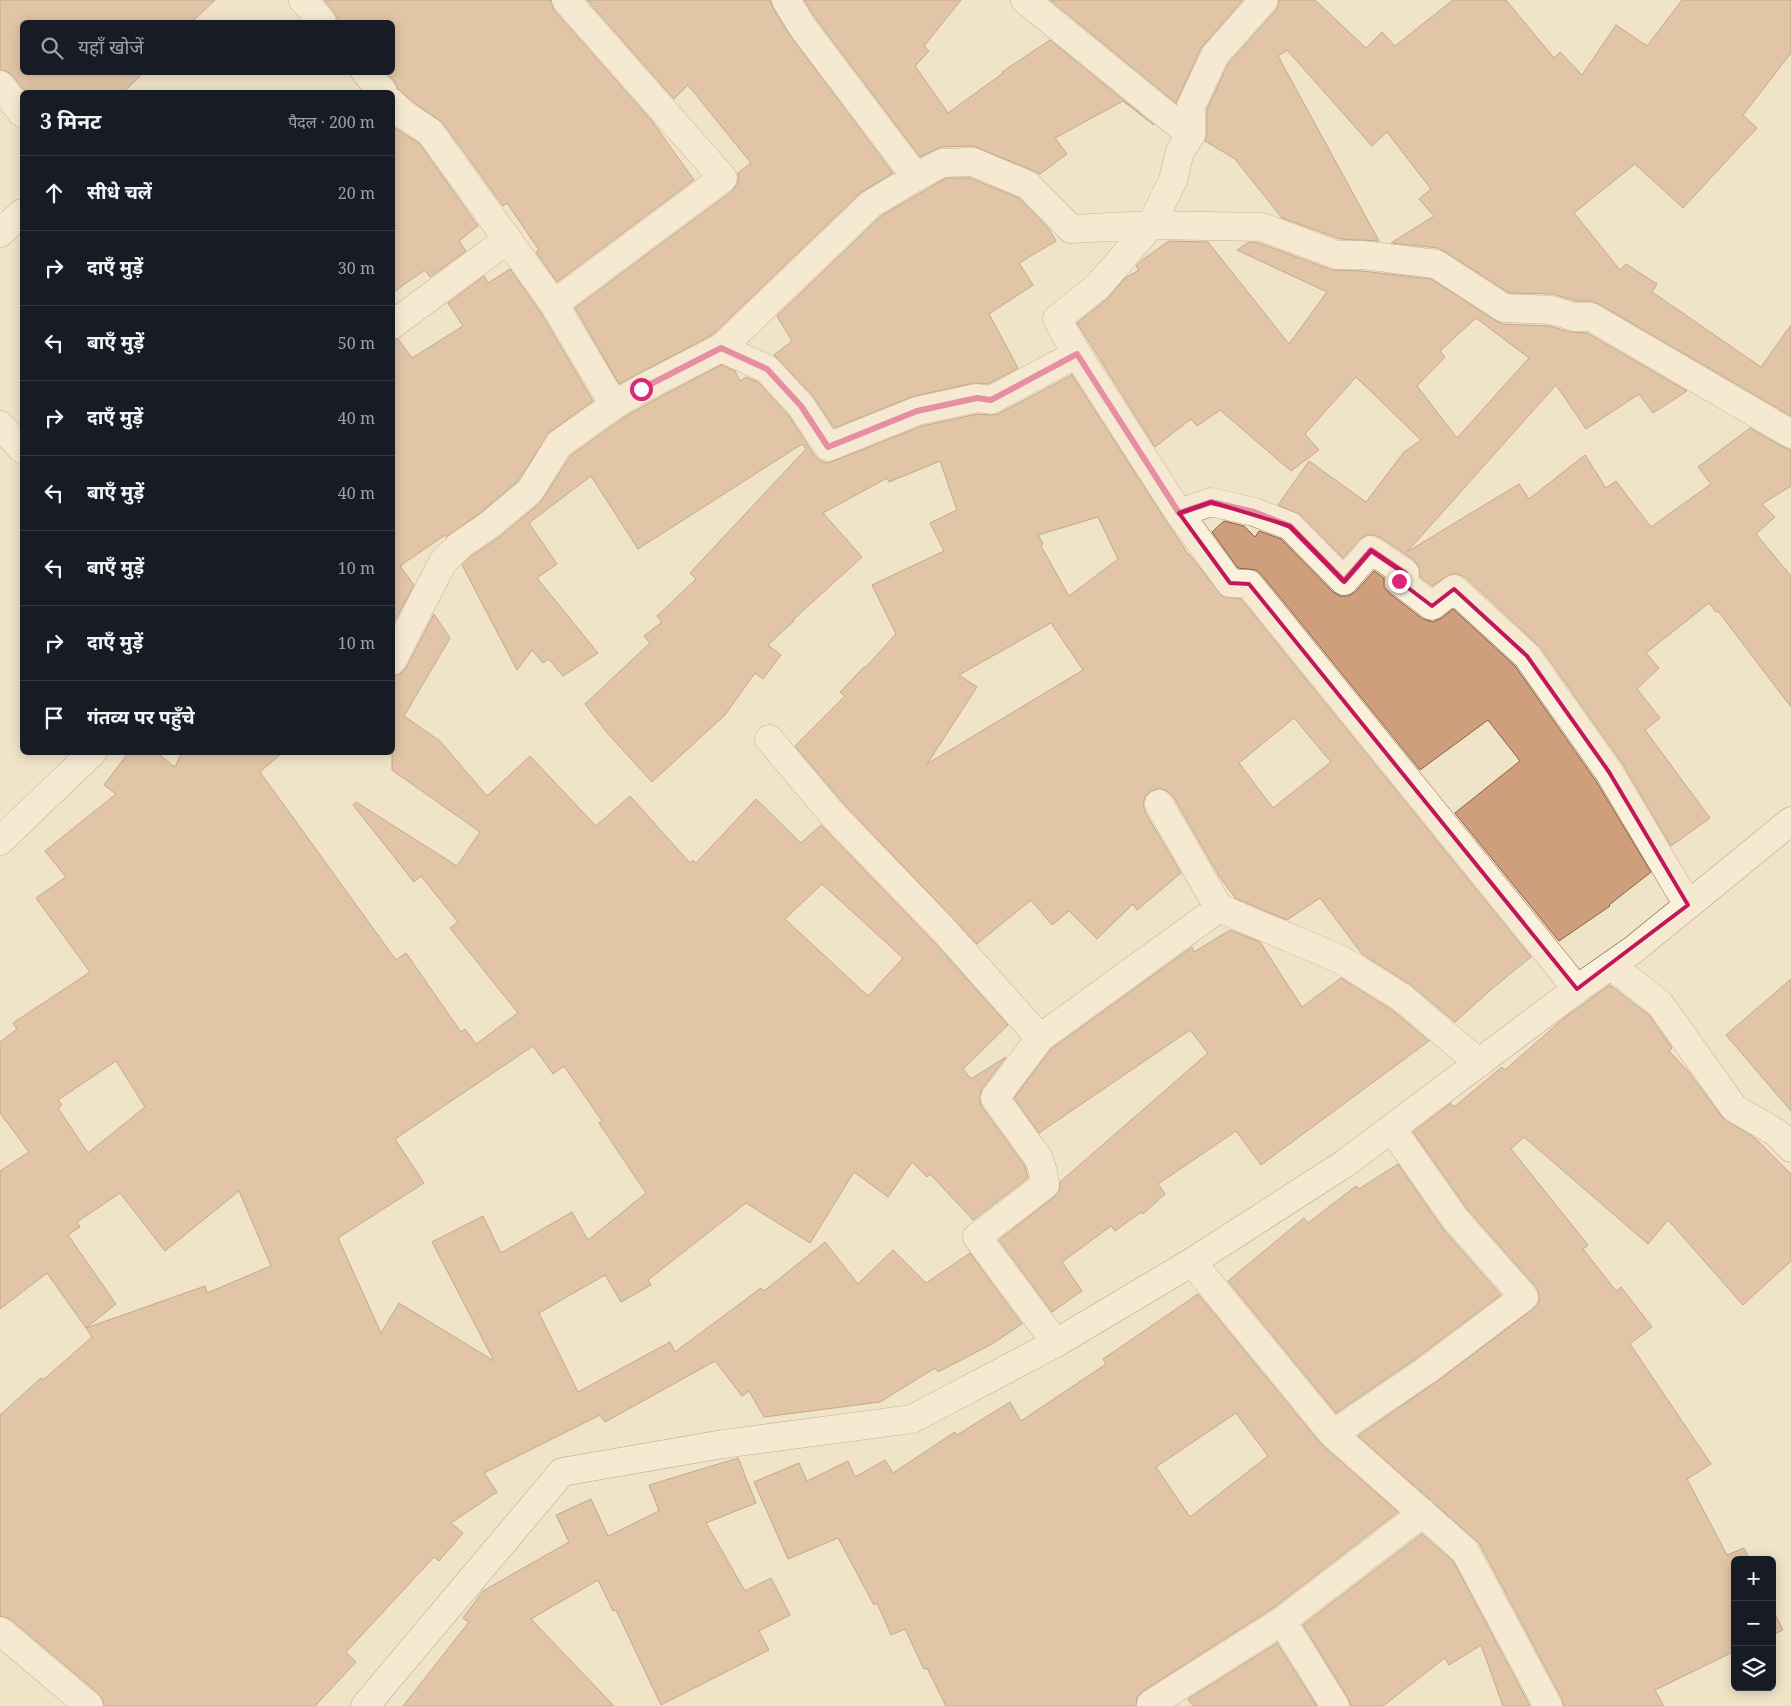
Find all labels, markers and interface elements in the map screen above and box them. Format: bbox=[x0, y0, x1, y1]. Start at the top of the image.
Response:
search box bbox=[20, 20, 395, 75]
icon: search bbox=[38, 34, 66, 62]
text: यहाँ खोजें bbox=[78, 34, 144, 60]
text: 3 मिनट bbox=[40, 107, 101, 135]
text: पैदल · 200 m bbox=[288, 111, 375, 133]
icon: ahead bbox=[40, 179, 68, 207]
text: सीधे चलें bbox=[87, 179, 152, 205]
text: 20 m bbox=[338, 182, 375, 204]
icon: right bbox=[40, 254, 68, 282]
text: दाएँ मुड़ें bbox=[87, 254, 143, 280]
text: 30 m bbox=[338, 257, 375, 279]
icon: left bbox=[40, 329, 68, 357]
text: बाएँ मुड़ें bbox=[87, 329, 144, 355]
text: 50 m bbox=[338, 332, 375, 354]
route start bbox=[630, 378, 653, 401]
icon: right bbox=[40, 404, 68, 432]
text: दाएँ मुड़ें bbox=[87, 404, 143, 430]
text: 40 m bbox=[338, 407, 375, 429]
icon: left bbox=[40, 479, 68, 507]
text: बाएँ मुड़ें bbox=[87, 479, 144, 505]
text: 40 m bbox=[338, 482, 375, 504]
icon: left bbox=[40, 554, 68, 582]
text: बाएँ मुड़ें bbox=[87, 554, 144, 580]
text: 10 m bbox=[338, 557, 375, 579]
route end bbox=[1388, 570, 1411, 593]
icon: right bbox=[40, 629, 68, 657]
text: दाएँ मुड़ें bbox=[87, 629, 143, 655]
text: 10 m bbox=[338, 632, 375, 654]
icon: arrive bbox=[40, 704, 68, 732]
text: गंतव्य पर पहुँचे bbox=[87, 704, 195, 730]
map controls bbox=[1731, 1556, 1776, 1691]
button: + bbox=[1731, 1556, 1776, 1601]
button: − bbox=[1731, 1601, 1776, 1646]
button: layers bbox=[1731, 1646, 1776, 1691]

